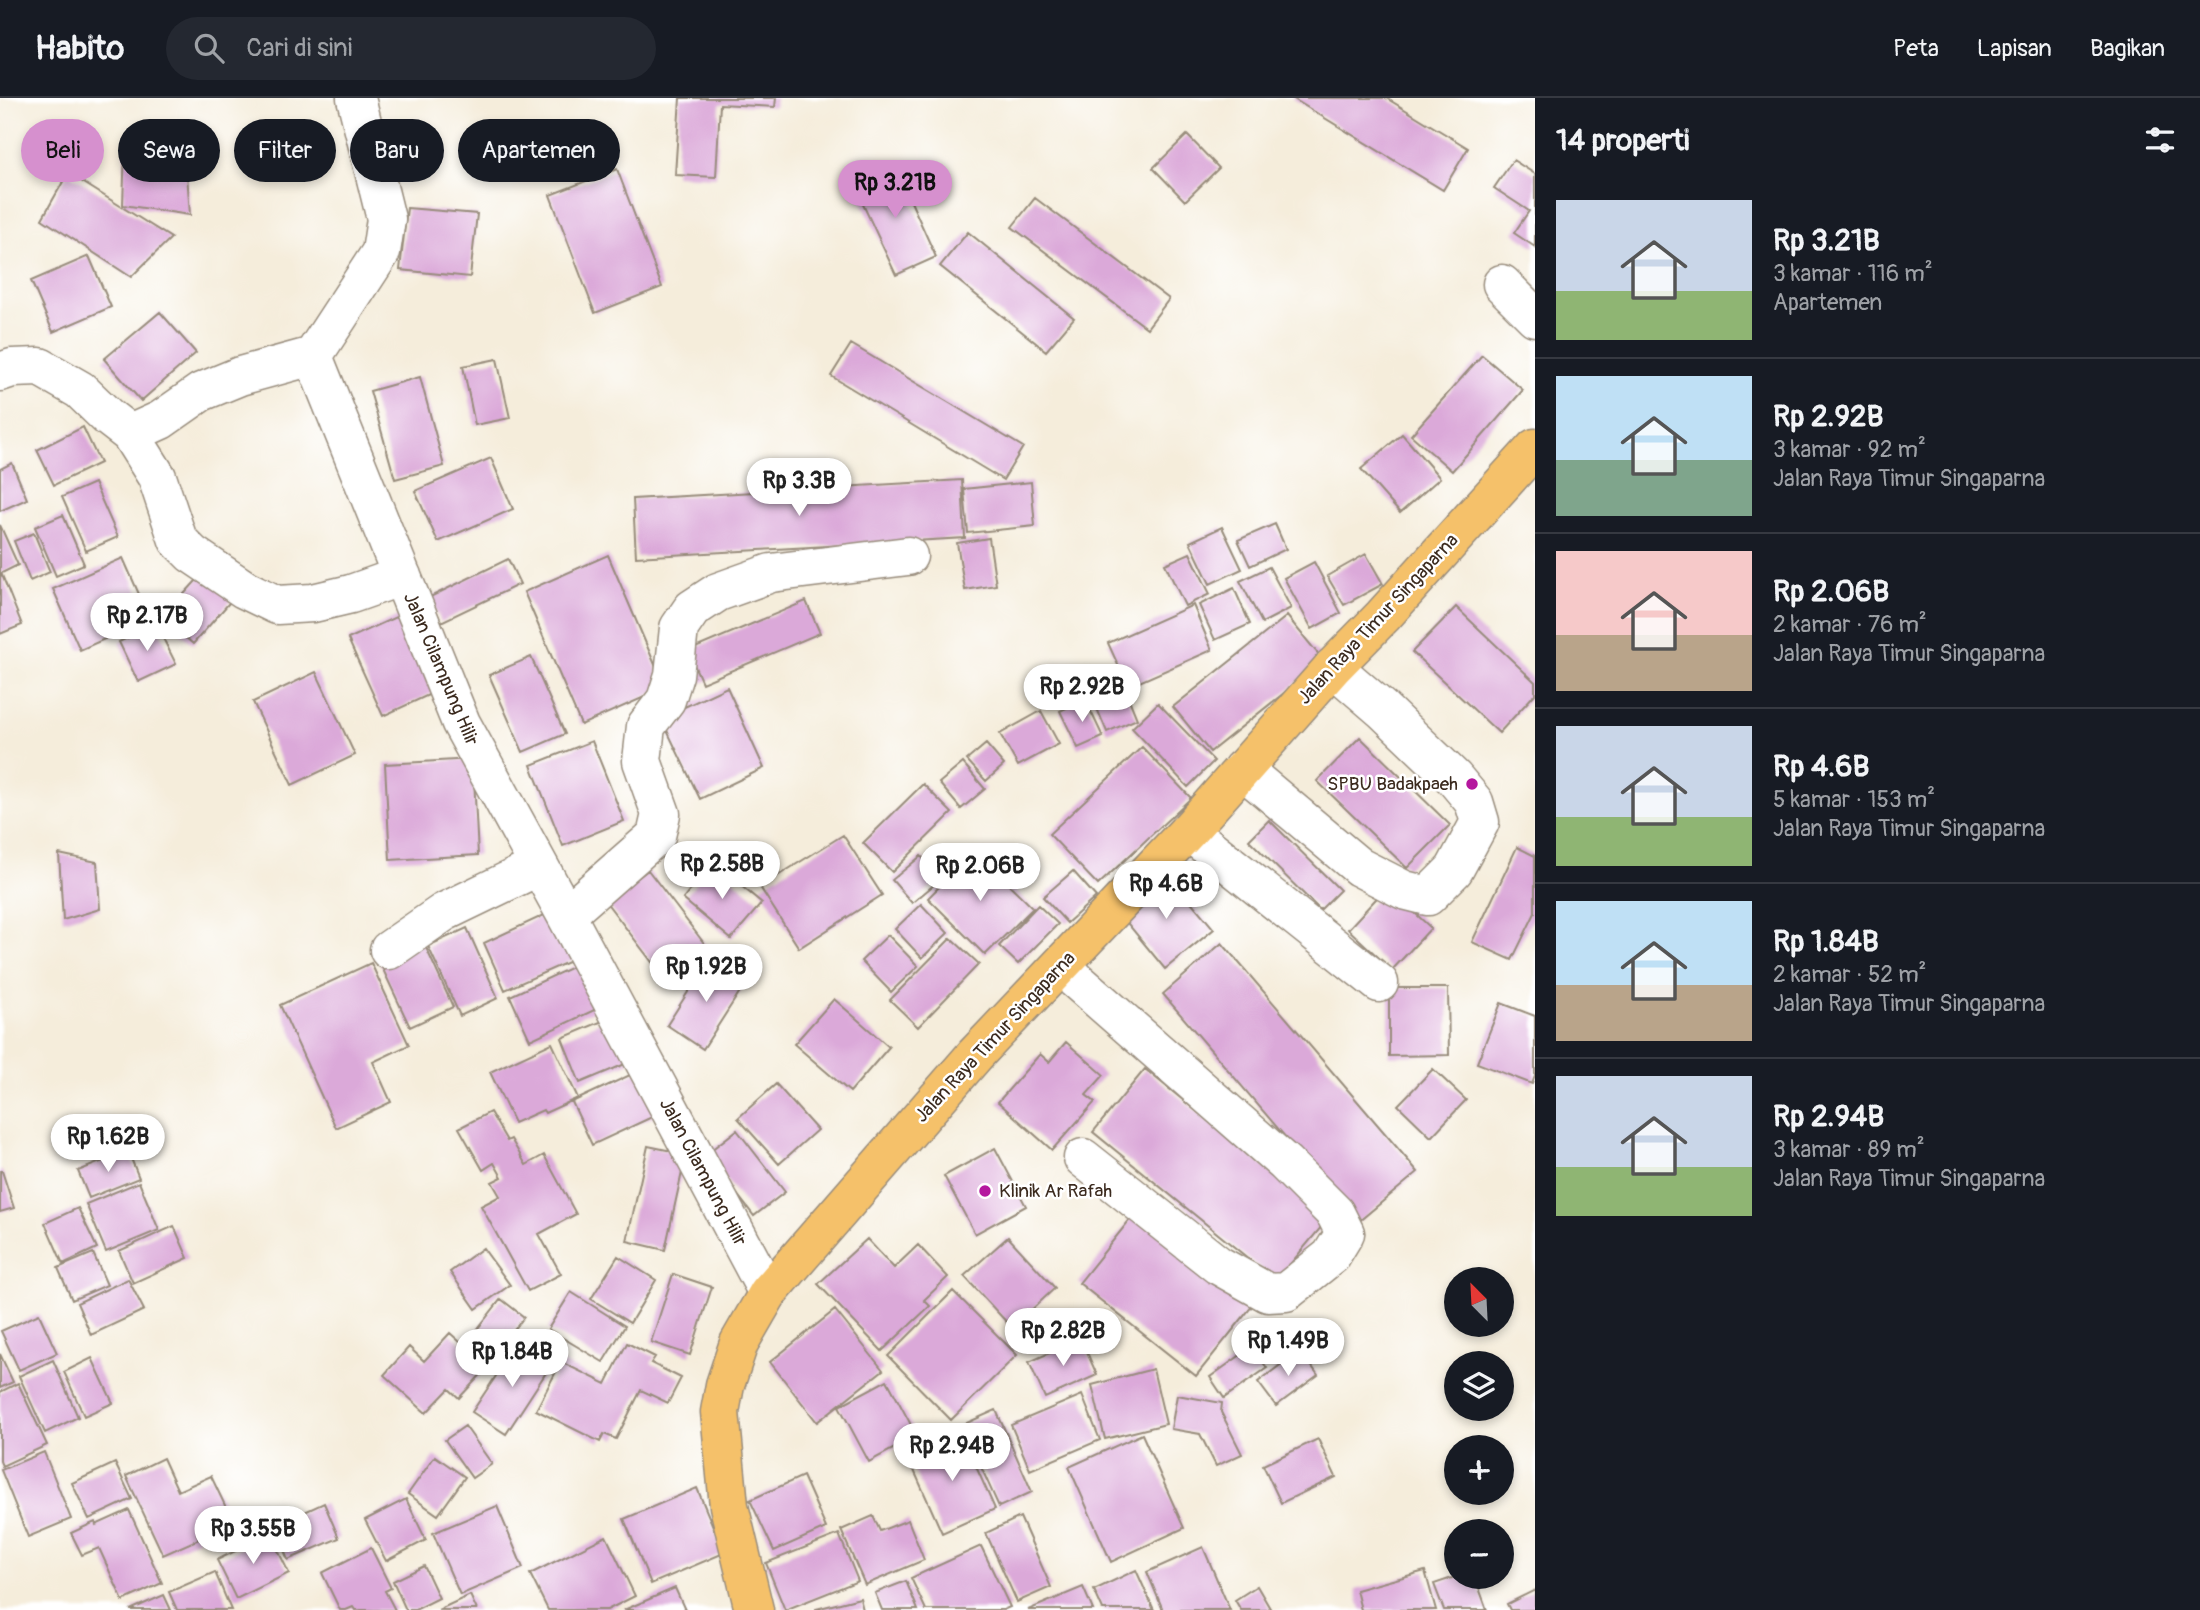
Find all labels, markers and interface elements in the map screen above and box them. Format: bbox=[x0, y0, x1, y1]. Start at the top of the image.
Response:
search box bbox=[166, 17, 656, 80]
text: Habito bbox=[35, 28, 124, 69]
icon: search bbox=[190, 29, 228, 67]
text: Cari di sini bbox=[246, 32, 352, 64]
text: Peta bbox=[1893, 34, 1939, 63]
text: Lapisan bbox=[1977, 34, 2052, 63]
text: Bagikan bbox=[2090, 34, 2165, 63]
chip: Beli bbox=[21, 119, 104, 182]
chip: Sewa bbox=[118, 119, 220, 182]
chip: Filter bbox=[234, 119, 336, 182]
chip: Baru bbox=[350, 119, 444, 182]
chip: Apartemen bbox=[458, 119, 620, 182]
icon: filters bbox=[2141, 121, 2179, 159]
text: 14 properti bbox=[1556, 122, 1689, 159]
pin: Rp 3.21B bbox=[823, 160, 967, 220]
text: Rp 3.21B bbox=[854, 168, 936, 197]
text: Rp 3.21B bbox=[1773, 222, 1880, 259]
icon: home bbox=[1612, 228, 1696, 312]
text: 3 kamar · 116 m² bbox=[1773, 259, 1933, 288]
text: Apartemen bbox=[1773, 288, 1882, 317]
text: Rp 2.92B bbox=[1773, 398, 1884, 435]
icon: home bbox=[1612, 404, 1696, 488]
text: 3 kamar · 92 m² bbox=[1773, 435, 1926, 464]
pin: Rp 3.3B bbox=[734, 458, 864, 518]
text: Jalan Raya Timur Singaparna bbox=[1773, 464, 2045, 493]
text: Rp 3.3B bbox=[763, 466, 835, 495]
street label: Jalan Raya Timur Singaparna bbox=[1293, 528, 1464, 709]
text: Rp 2.06B bbox=[1773, 573, 1889, 610]
icon: home bbox=[1612, 579, 1696, 663]
street label: Jalan Cilampung Hilir bbox=[398, 589, 484, 749]
pin: Rp 2.17B bbox=[75, 594, 219, 653]
text: Rp 2.17B bbox=[106, 601, 188, 630]
text: 2 kamar · 76 m² bbox=[1773, 610, 1927, 639]
text: Jalan Raya Timur Singaparna bbox=[1773, 639, 2045, 668]
pin: Rp 2.92B bbox=[1010, 664, 1154, 724]
text: Rp 2.92B bbox=[1040, 672, 1124, 701]
text: Rp 4.6B bbox=[1773, 748, 1869, 785]
icon: home bbox=[1612, 754, 1696, 838]
place label: SPBU Badakpaeh bbox=[1327, 772, 1458, 796]
marker: SPBU Badakpaeh bbox=[1464, 776, 1480, 792]
text: 5 kamar · 153 m² bbox=[1773, 785, 1935, 814]
text: Jalan Raya Timur Singaparna bbox=[1773, 814, 2045, 843]
pin: Rp 2.58B bbox=[650, 842, 794, 901]
pin: Rp 2.06B bbox=[908, 844, 1052, 903]
text: Rp 2.58B bbox=[680, 849, 764, 878]
text: Rp 2.06B bbox=[935, 851, 1025, 880]
pin: Rp 4.6B bbox=[1101, 862, 1231, 921]
text: Rp 4.6B bbox=[1129, 869, 1203, 898]
text: Rp 1.84B bbox=[1773, 923, 1879, 960]
icon: home bbox=[1612, 929, 1696, 1013]
pin: Rp 1.92B bbox=[634, 944, 778, 1004]
street label: Jalan Raya Timur Singaparna bbox=[910, 946, 1081, 1127]
text: Rp 1.92B bbox=[666, 952, 746, 981]
text: 2 kamar · 52 m² bbox=[1773, 960, 1926, 989]
text: Jalan Raya Timur Singaparna bbox=[1773, 989, 2045, 1018]
street label: Jalan Cilampung Hilir bbox=[654, 1094, 752, 1250]
text: Rp 2.94B bbox=[1773, 1098, 1884, 1135]
icon: home bbox=[1612, 1104, 1696, 1188]
pin: Rp 1.62B bbox=[36, 1114, 180, 1174]
text: Rp 1.62B bbox=[67, 1122, 149, 1151]
text: 3 kamar · 89 m² bbox=[1773, 1135, 1925, 1164]
text: Jalan Raya Timur Singaparna bbox=[1773, 1164, 2045, 1193]
place label: Klinik Ar Rafah bbox=[999, 1179, 1112, 1203]
marker: Klinik Ar Rafah bbox=[977, 1183, 993, 1199]
north arrow bbox=[1444, 1267, 1514, 1337]
map controls bbox=[1444, 1267, 1514, 1589]
pin: Rp 2.82B bbox=[991, 1308, 1135, 1368]
text: Rp 2.82B bbox=[1021, 1316, 1105, 1345]
pin: Rp 1.49B bbox=[1216, 1318, 1360, 1378]
text: Rp 1.49B bbox=[1247, 1326, 1329, 1355]
pin: Rp 1.84B bbox=[440, 1330, 584, 1389]
text: Rp 1.84B bbox=[471, 1337, 553, 1366]
button: layers bbox=[1444, 1351, 1514, 1421]
pin: Rp 2.94B bbox=[880, 1424, 1024, 1483]
text: Rp 2.94B bbox=[909, 1431, 995, 1460]
button: + bbox=[1444, 1435, 1514, 1505]
pin: Rp 3.55B bbox=[181, 1506, 325, 1566]
text: Rp 3.55B bbox=[211, 1514, 296, 1543]
button: − bbox=[1444, 1519, 1514, 1589]

